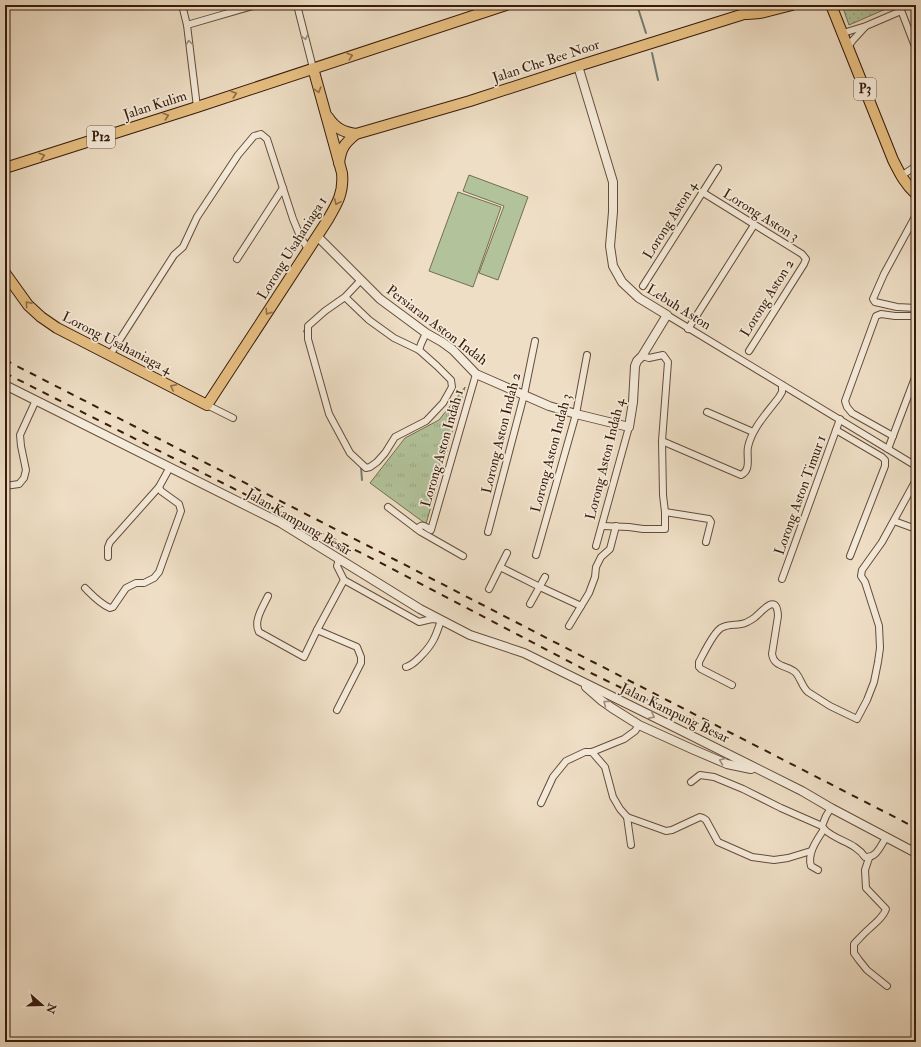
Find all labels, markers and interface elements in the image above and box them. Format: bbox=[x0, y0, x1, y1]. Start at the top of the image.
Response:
one-way arrow bbox=[300, 34, 308, 40]
street label: Jalan Che Bee Noor bbox=[489, 35, 603, 87]
one-way arrow bbox=[185, 40, 194, 46]
one-way arrow bbox=[346, 52, 353, 61]
road number: P3 bbox=[854, 78, 876, 100]
one-way arrow bbox=[313, 86, 322, 93]
street label: Jalan Kulim bbox=[120, 87, 189, 124]
one-way arrow bbox=[231, 90, 238, 99]
one-way arrow bbox=[162, 113, 169, 121]
road number: P12 bbox=[87, 126, 115, 148]
one-way arrow bbox=[39, 152, 46, 161]
street label: Lorong Aston 4 bbox=[639, 177, 701, 262]
street label: Lorong Aston 3 bbox=[720, 185, 802, 245]
street label: Lorong Usahaniaga 1 bbox=[253, 193, 331, 303]
one-way arrow bbox=[334, 198, 342, 205]
street label: Lorong Aston 2 bbox=[736, 256, 798, 340]
street label: Persiaran Aston Indah bbox=[383, 281, 491, 369]
street label: Lebuh Aston bbox=[644, 281, 714, 333]
one-way arrow bbox=[25, 301, 32, 308]
street label: Lorong Usahaniaga 4 bbox=[59, 308, 176, 379]
one-way arrow bbox=[265, 308, 273, 315]
street label: Lorong Aston Indah 2 bbox=[478, 371, 524, 495]
one-way arrow bbox=[169, 384, 177, 392]
street label: Lorong Aston Indah 1 bbox=[417, 387, 467, 509]
street label: Lorong Aston Indah 3 bbox=[527, 392, 575, 514]
street label: Lorong Aston Indah 4 bbox=[582, 395, 629, 521]
street label: Lorong Aston Timur 1 bbox=[770, 433, 830, 557]
street label: Jalan Kampung Besar bbox=[242, 484, 356, 560]
street label: Jalan Kampung Besar bbox=[616, 679, 733, 748]
one-way arrow bbox=[603, 701, 610, 708]
one-way arrow bbox=[648, 711, 656, 719]
one-way arrow bbox=[718, 758, 725, 766]
north arrow bbox=[22, 985, 62, 1025]
text: N bbox=[43, 1000, 59, 1016]

